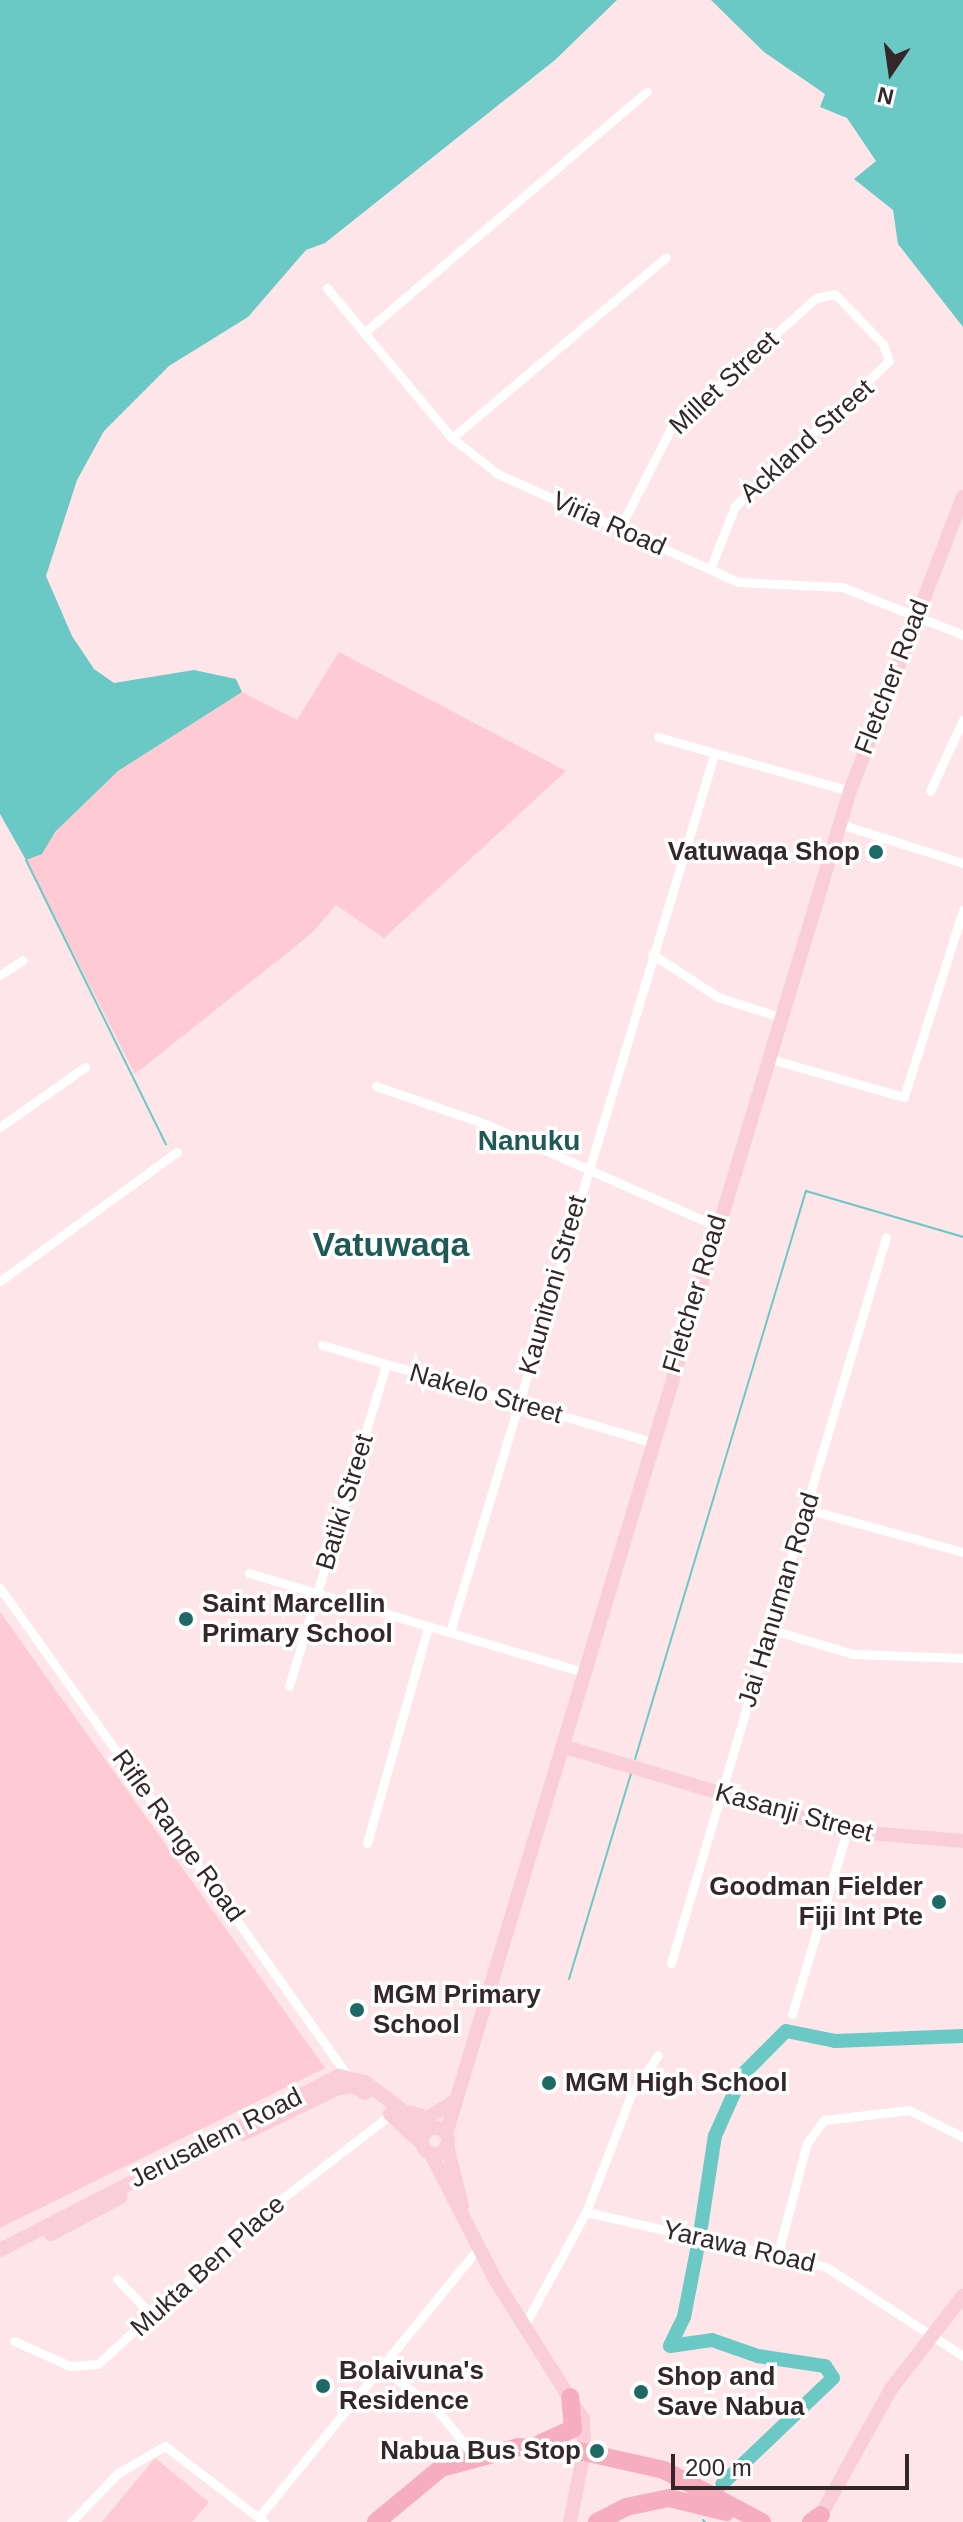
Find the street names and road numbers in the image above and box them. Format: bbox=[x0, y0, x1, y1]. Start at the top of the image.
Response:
street label: Millet Street bbox=[663, 325, 785, 441]
street label: Ackland Street bbox=[734, 373, 880, 509]
street label: Viria Road bbox=[547, 485, 671, 563]
street label: Fletcher Road bbox=[848, 595, 936, 759]
street label: Kaunitoni Street bbox=[513, 1192, 593, 1378]
street label: Fletcher Road bbox=[656, 1211, 734, 1377]
street label: Nakelo Street bbox=[406, 1357, 566, 1431]
street label: Batiki Street bbox=[310, 1430, 380, 1574]
street label: Jai Hanuman Road bbox=[732, 1489, 826, 1711]
street label: Rifle Range Road bbox=[105, 1744, 251, 1928]
street label: Kasanji Street bbox=[712, 1777, 876, 1849]
street label: Jerusalem Road bbox=[125, 2081, 307, 2195]
street label: Mukta Ben Place bbox=[125, 2189, 291, 2343]
street label: Yarawa Road bbox=[660, 2214, 818, 2280]

